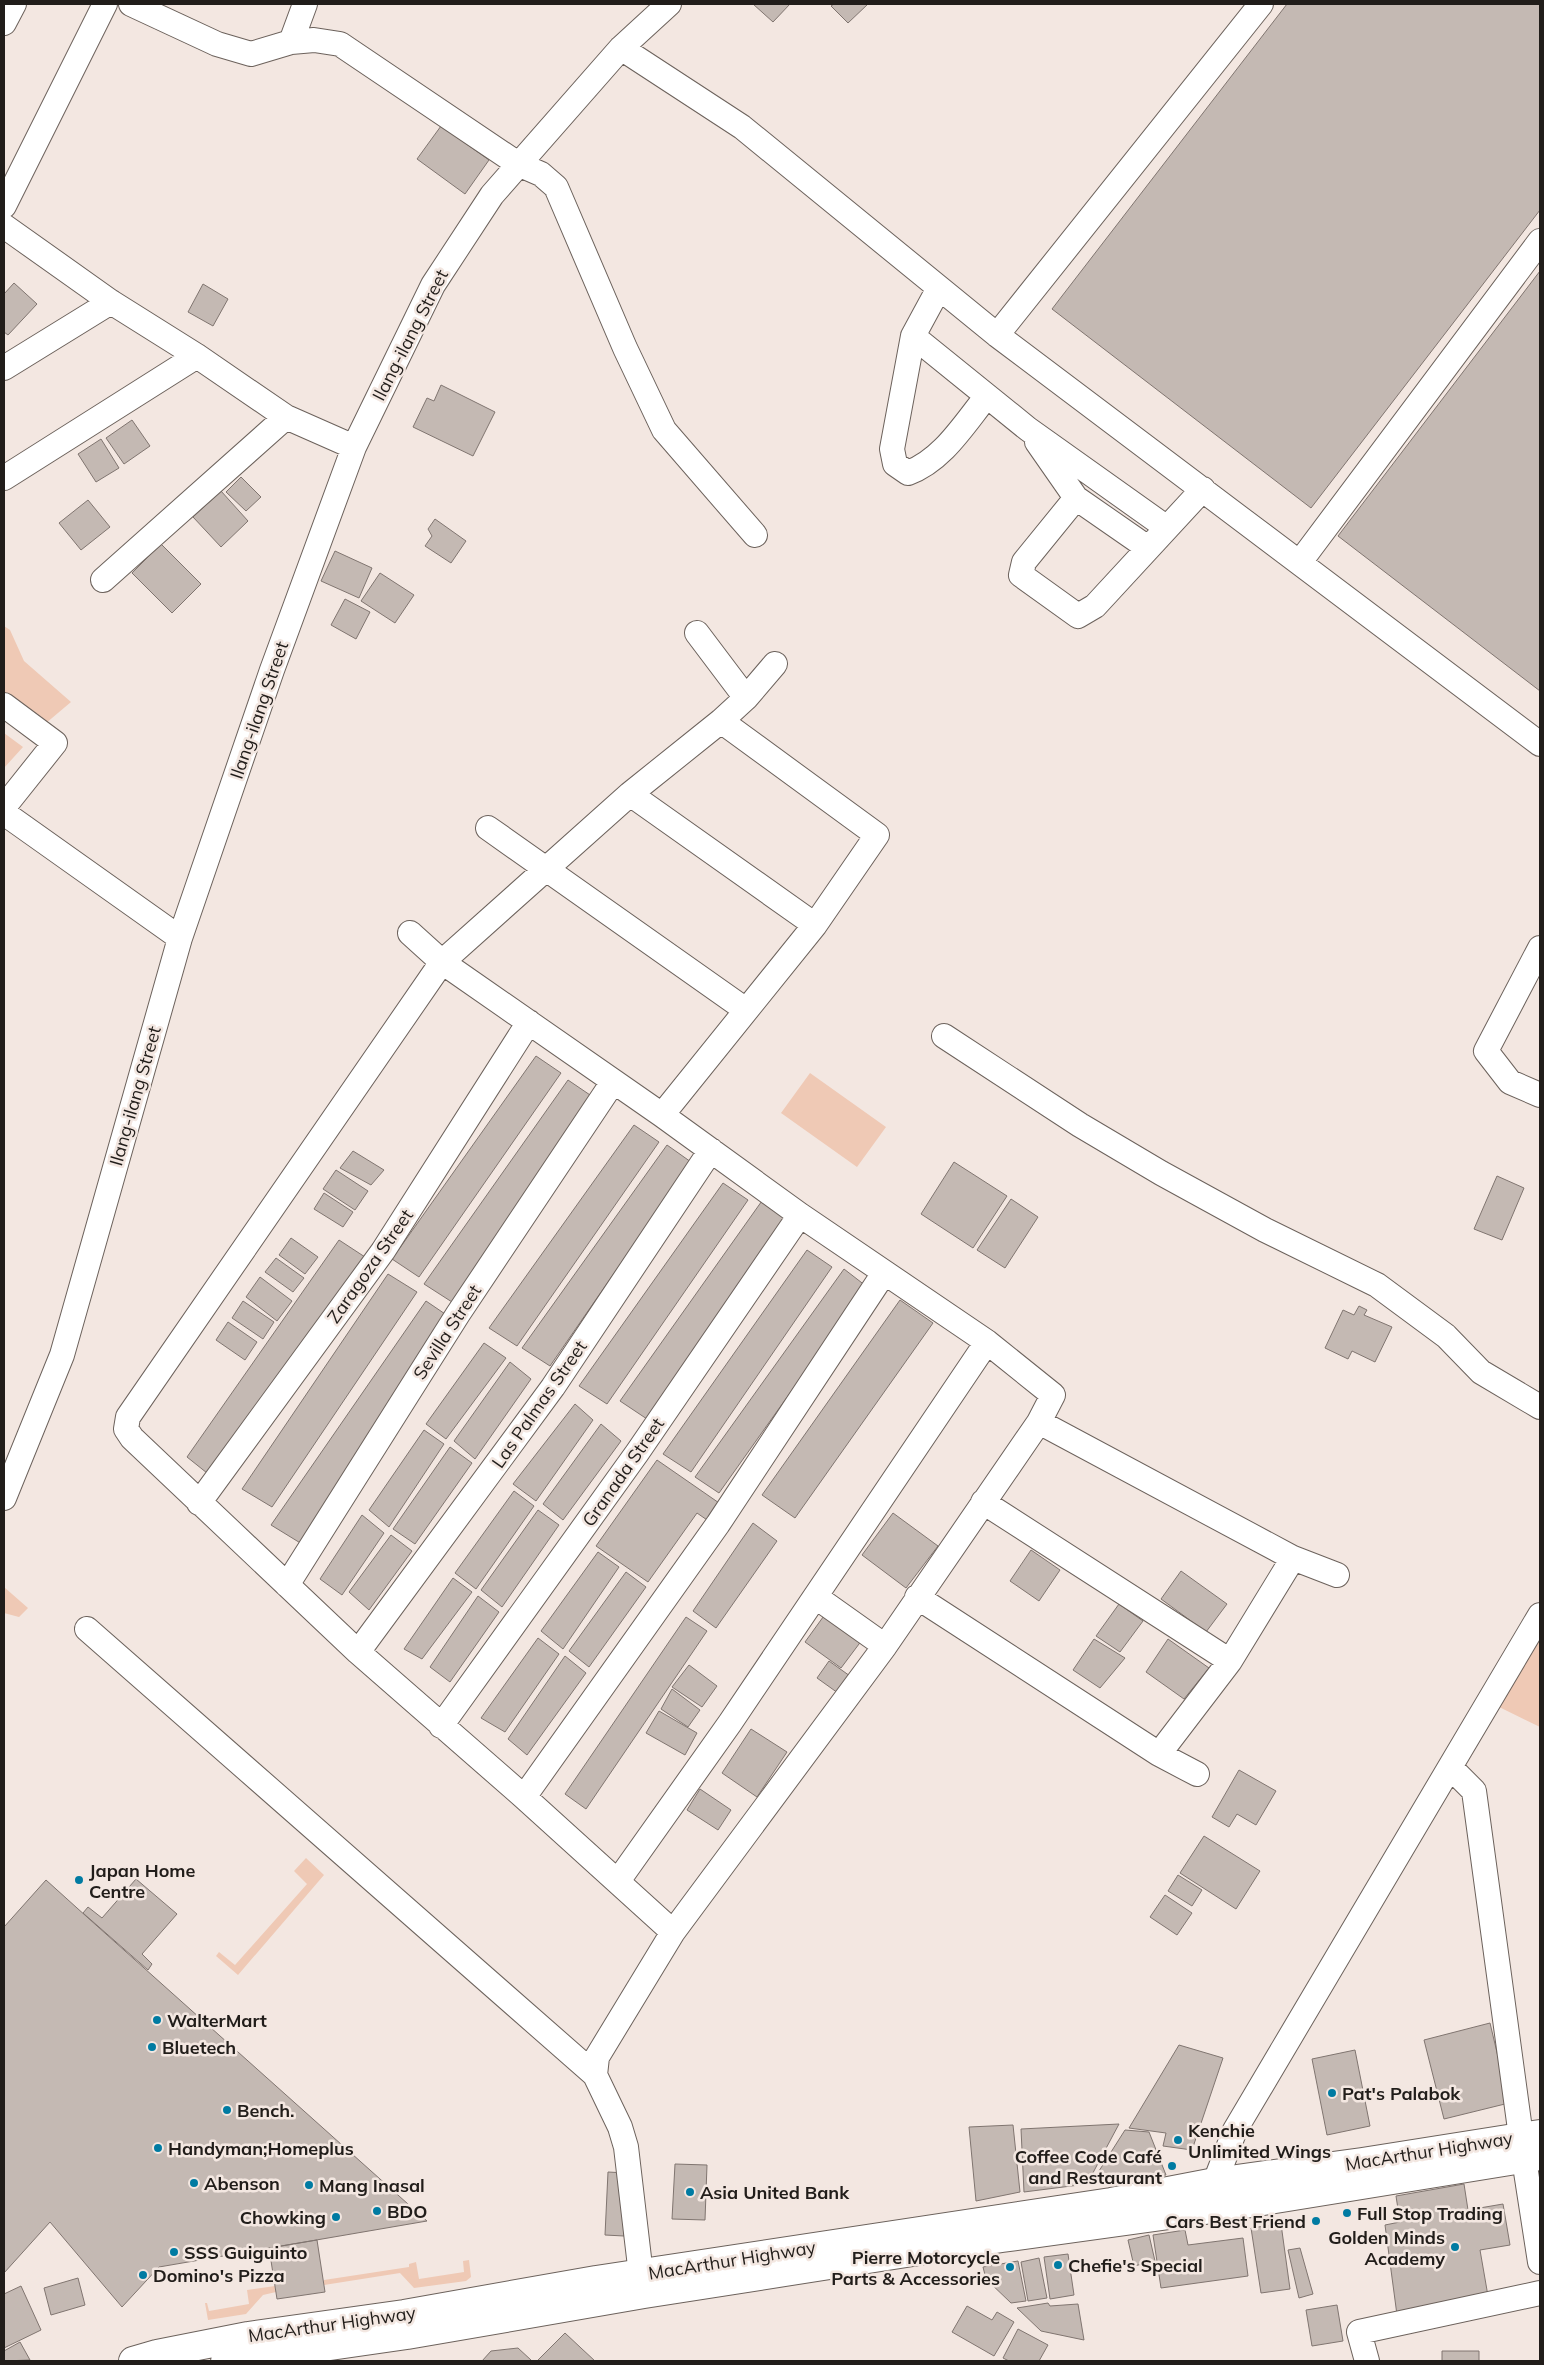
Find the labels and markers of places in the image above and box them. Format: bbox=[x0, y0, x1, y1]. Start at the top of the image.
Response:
place label: Japan Home Centre bbox=[89, 1859, 196, 1903]
marker: Japan Home Centre bbox=[73, 1874, 85, 1886]
place label: WalterMart bbox=[167, 2009, 267, 2032]
marker: WalterMart bbox=[151, 2014, 163, 2026]
place label: Bluetech bbox=[162, 2036, 236, 2059]
marker: Bluetech bbox=[146, 2041, 158, 2053]
place label: Pat's Palabok bbox=[1342, 2082, 1461, 2105]
marker: Pat's Palabok bbox=[1326, 2087, 1338, 2099]
place label: Bench. bbox=[237, 2099, 295, 2122]
marker: Bench. bbox=[221, 2104, 233, 2116]
place label: Kenchie Unlimited Wings bbox=[1188, 2119, 1331, 2163]
marker: Kenchie Unlimited Wings bbox=[1172, 2134, 1184, 2146]
place label: Handyman;Homeplus bbox=[168, 2137, 354, 2160]
marker: Handyman;Homeplus bbox=[152, 2142, 164, 2154]
place label: Coffee Code Café and Restaurant bbox=[1015, 2145, 1162, 2189]
marker: Coffee Code Café and Restaurant bbox=[1166, 2160, 1178, 2172]
place label: Abenson bbox=[204, 2172, 280, 2195]
place label: Mang Inasal bbox=[319, 2174, 425, 2197]
marker: Abenson bbox=[188, 2177, 200, 2189]
marker: Mang Inasal bbox=[303, 2179, 315, 2191]
place label: Asia United Bank bbox=[700, 2181, 850, 2204]
marker: Asia United Bank bbox=[684, 2186, 696, 2198]
place label: BDO bbox=[387, 2200, 427, 2223]
place label: Full Stop Trading bbox=[1357, 2202, 1503, 2225]
marker: BDO bbox=[371, 2205, 383, 2217]
place label: Chowking bbox=[240, 2206, 326, 2229]
marker: Full Stop Trading bbox=[1341, 2207, 1353, 2219]
place label: Cars Best Friend bbox=[1165, 2210, 1306, 2233]
marker: Chowking bbox=[330, 2211, 342, 2223]
marker: Cars Best Friend bbox=[1310, 2215, 1322, 2227]
place label: Golden Minds Academy bbox=[1328, 2226, 1445, 2270]
place label: SSS Guiguinto bbox=[184, 2241, 307, 2264]
marker: Golden Minds Academy bbox=[1449, 2241, 1461, 2253]
marker: SSS Guiguinto bbox=[168, 2246, 180, 2258]
place label: Pierre Motorcycle Parts & Accessories bbox=[831, 2246, 1000, 2290]
place label: Chefie's Special bbox=[1068, 2254, 1203, 2277]
marker: Chefie's Special bbox=[1052, 2259, 1064, 2271]
marker: Pierre Motorcycle Parts & Accessories bbox=[1004, 2261, 1016, 2273]
place label: Domino's Pizza bbox=[153, 2264, 285, 2287]
marker: Domino's Pizza bbox=[137, 2269, 149, 2281]

